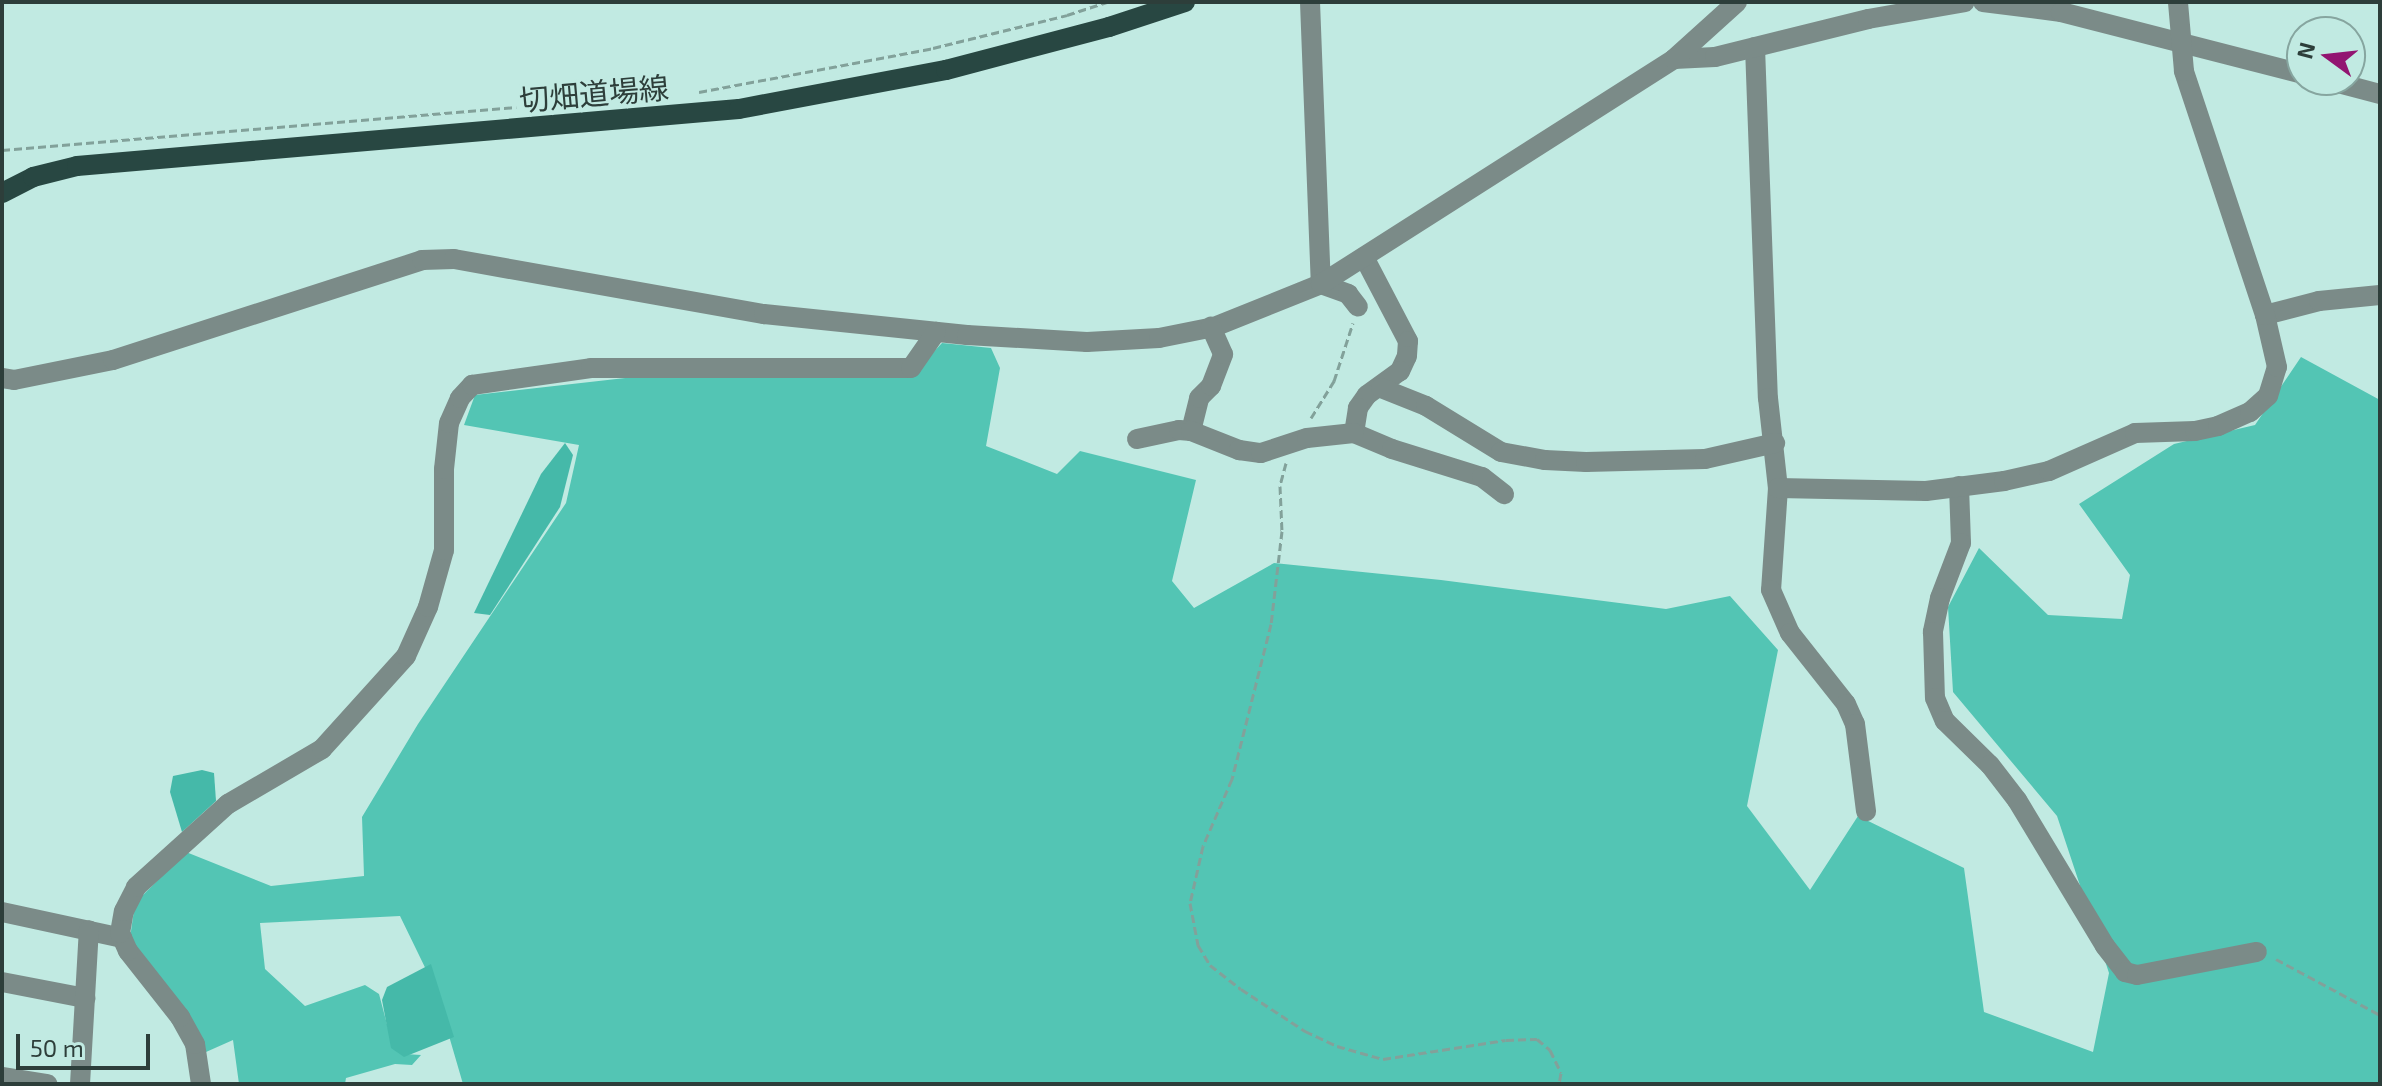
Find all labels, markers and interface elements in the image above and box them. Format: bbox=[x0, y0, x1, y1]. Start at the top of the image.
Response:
north arrow bbox=[2286, 16, 2366, 96]
text: N bbox=[2290, 39, 2319, 61]
street label: 切畑道場線 bbox=[518, 69, 670, 117]
scale bar bbox=[20, 1018, 154, 1068]
text: 50 m bbox=[30, 1033, 84, 1062]

